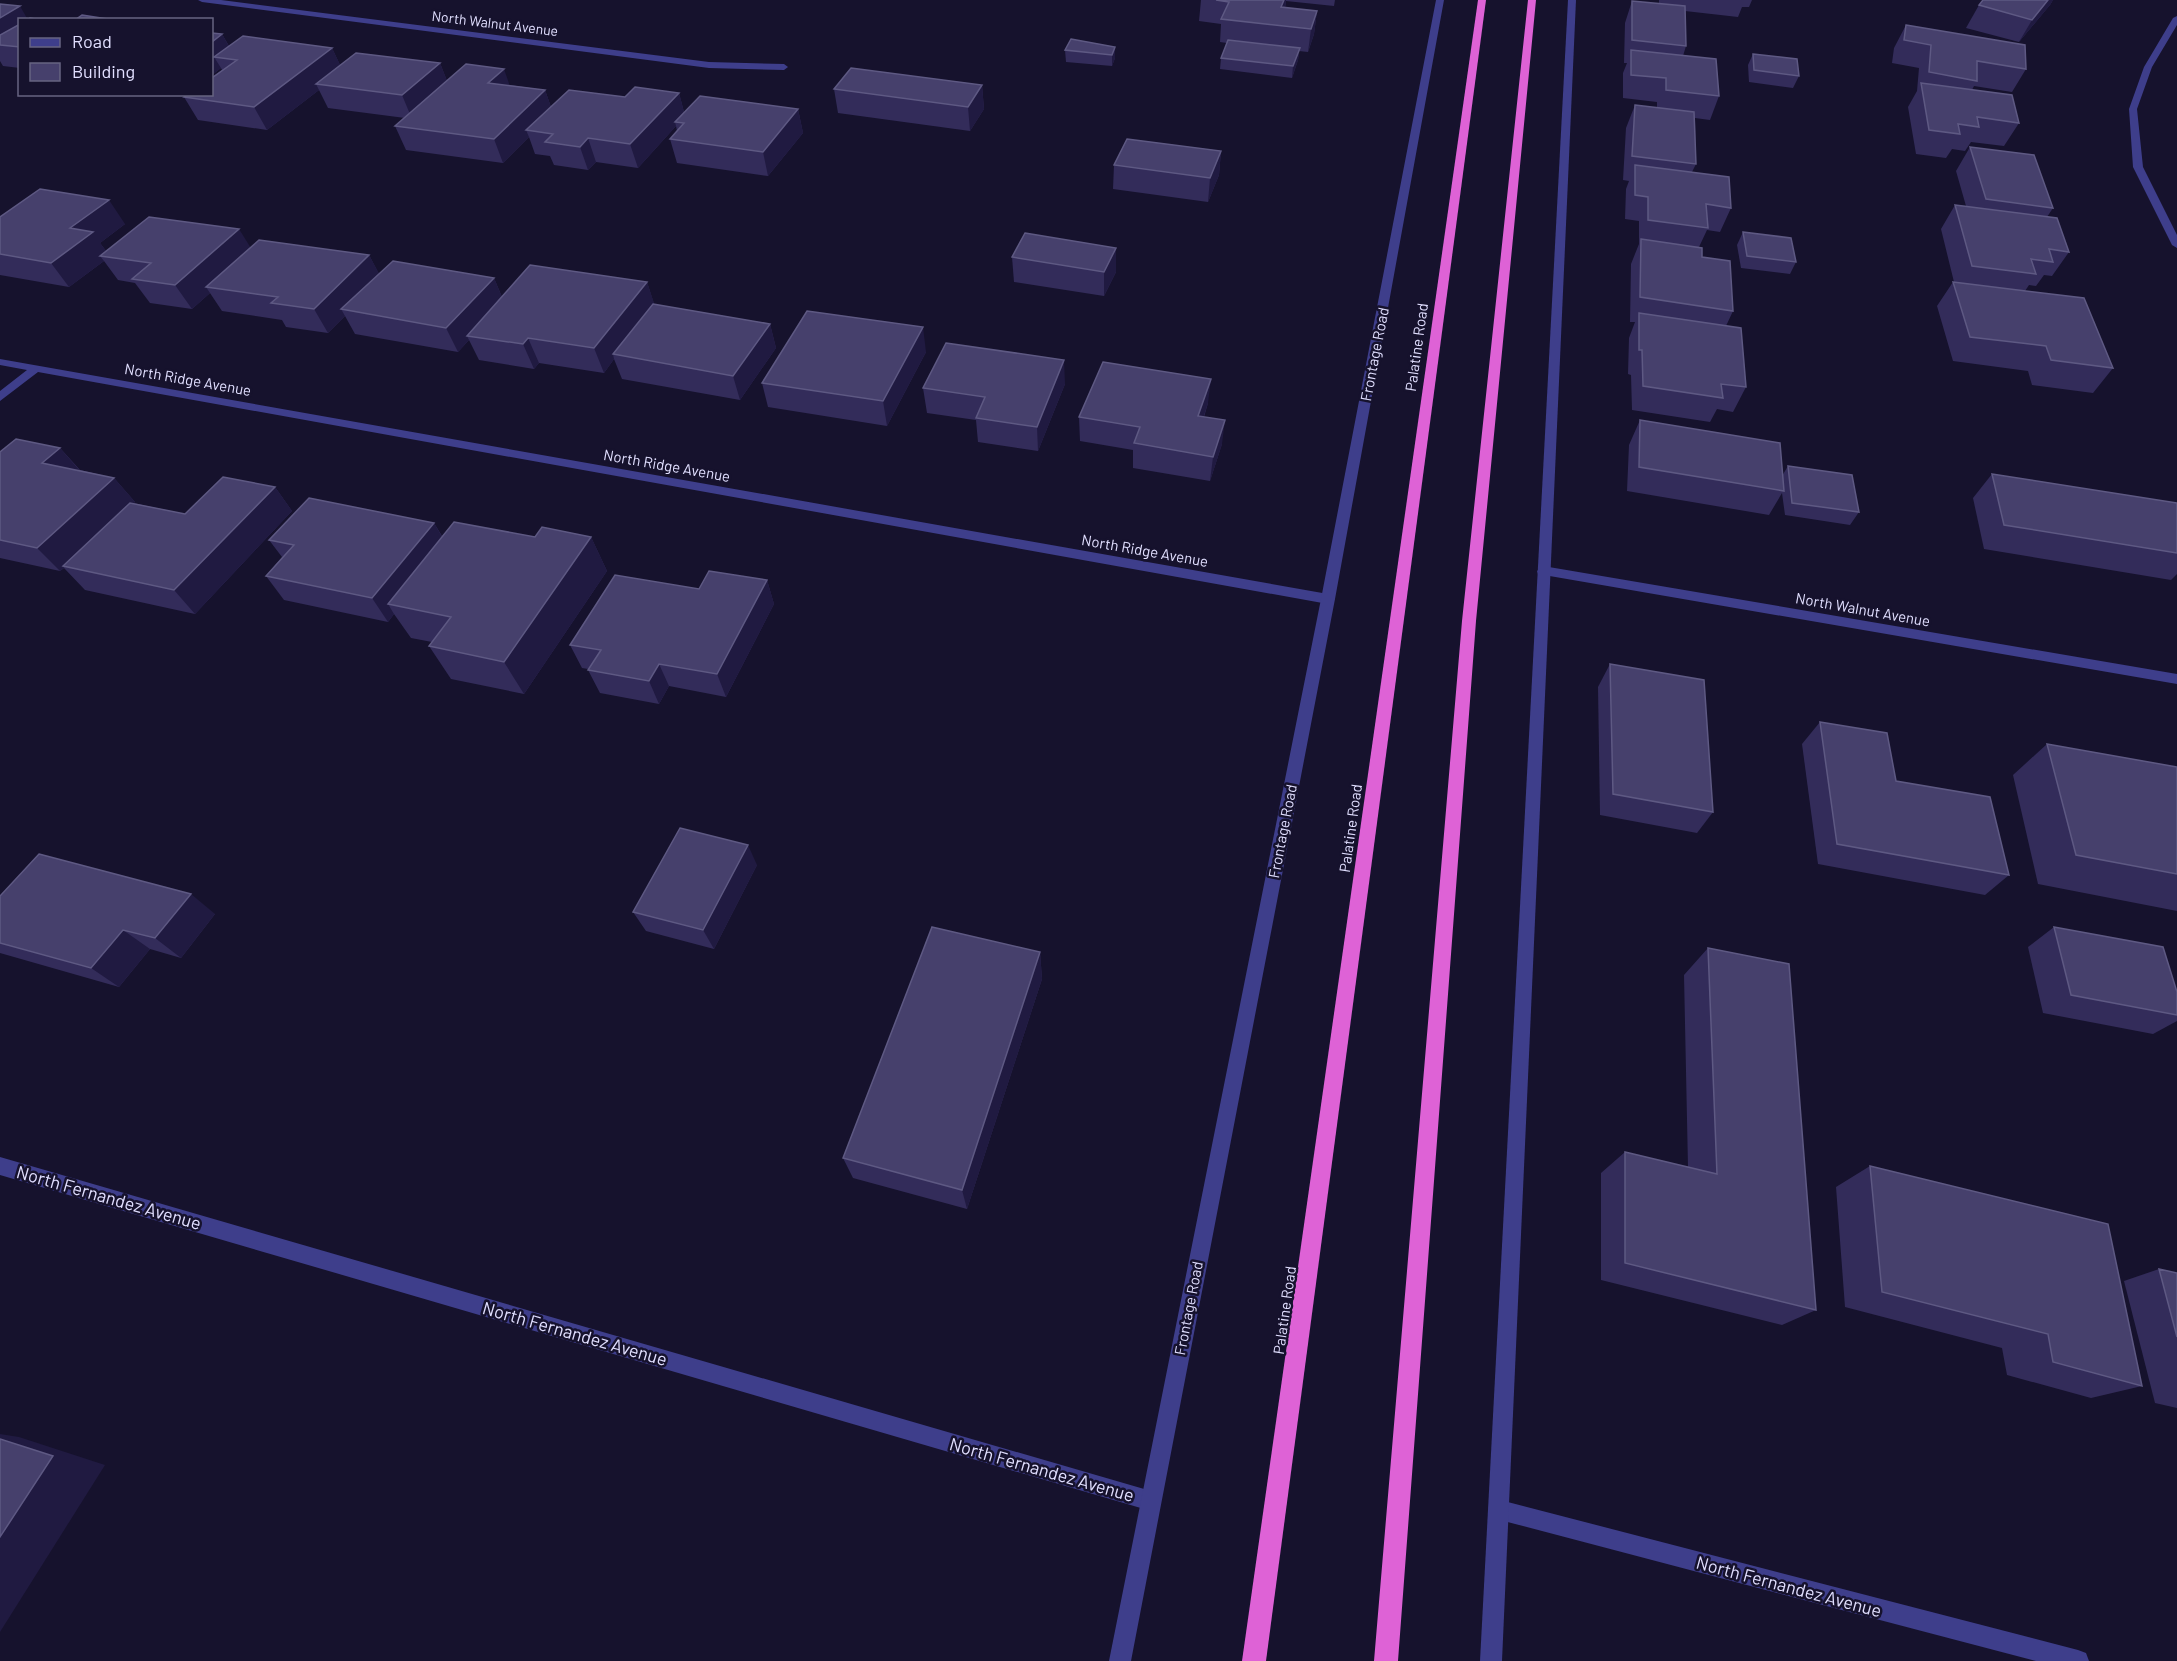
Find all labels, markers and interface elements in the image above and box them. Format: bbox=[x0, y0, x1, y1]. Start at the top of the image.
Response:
street label: North Walnut Avenue bbox=[431, 7, 559, 39]
legend bbox=[18, 18, 213, 96]
text: Road bbox=[72, 30, 112, 52]
text: Building bbox=[72, 60, 135, 82]
street label: Palatine Road bbox=[1401, 302, 1431, 392]
street label: Frontage Road bbox=[1356, 306, 1392, 402]
street label: North Ridge Avenue bbox=[123, 359, 253, 399]
street label: North Ridge Avenue bbox=[602, 445, 732, 485]
street label: North Ridge Avenue bbox=[1080, 530, 1210, 570]
street label: North Walnut Avenue bbox=[1794, 588, 1932, 630]
street label: Frontage Road bbox=[1264, 783, 1300, 879]
street label: Palatine Road bbox=[1335, 783, 1365, 873]
street label: North Fernandez Avenue bbox=[14, 1160, 204, 1234]
street label: Frontage Road bbox=[1170, 1260, 1206, 1356]
street label: Palatine Road bbox=[1269, 1265, 1299, 1355]
street label: North Fernandez Avenue bbox=[480, 1296, 670, 1370]
street label: North Fernandez Avenue bbox=[947, 1432, 1137, 1506]
street label: North Fernandez Avenue bbox=[1694, 1551, 1884, 1621]

